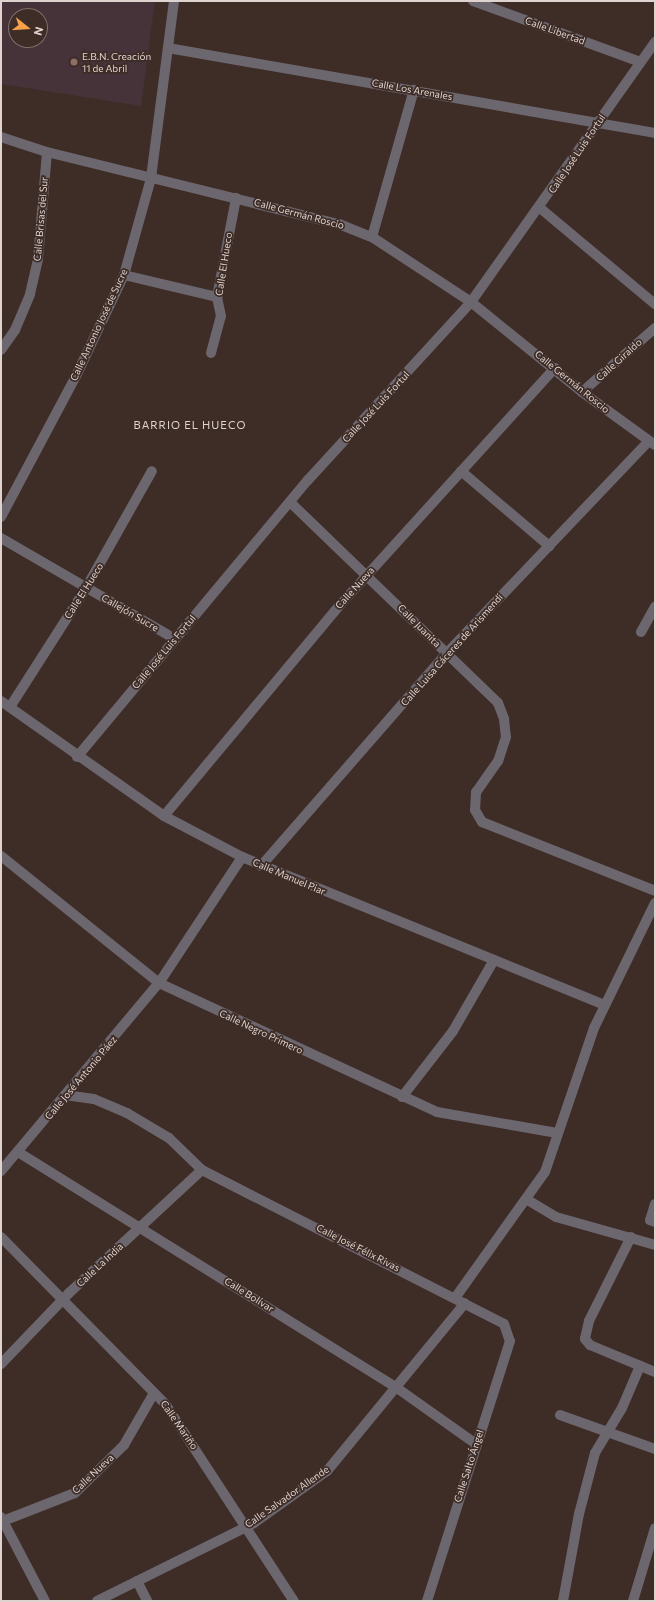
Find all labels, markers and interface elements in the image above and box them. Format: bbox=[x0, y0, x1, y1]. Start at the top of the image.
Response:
north arrow bbox=[8, 8, 48, 48]
street label: Calle Libertad bbox=[523, 15, 587, 47]
text: N bbox=[32, 26, 46, 37]
place label: E.B.N. Creación 11 de Abril bbox=[82, 50, 151, 74]
marker: E.B.N. Creación 11 de Abril bbox=[69, 57, 79, 67]
street label: Calle Los Arenales bbox=[371, 77, 453, 103]
street label: Calle José Luis Fortul bbox=[546, 112, 608, 196]
street label: Calle Brisas del Sur bbox=[31, 176, 51, 262]
street label: Calle Germán Roscio bbox=[253, 196, 345, 232]
street label: Calle El Hueco bbox=[213, 231, 235, 297]
street label: Calle Antonio José de Sucre bbox=[68, 267, 130, 383]
street label: Calle Giraldo bbox=[594, 336, 644, 384]
street label: Calle Germán Roscio bbox=[532, 348, 612, 416]
street label: Calle José Luis Fortul bbox=[340, 369, 412, 445]
district label: BARRIO EL HUECO bbox=[134, 418, 246, 432]
street label: Calle El Hueco bbox=[62, 561, 106, 621]
street label: Calle Nueva bbox=[333, 564, 377, 612]
street label: Calle Luisa Cáceres de Arismendi bbox=[398, 591, 506, 709]
street label: Callejón Sucre bbox=[99, 592, 161, 634]
street label: Calle Juanita bbox=[395, 602, 443, 650]
street label: Calle José Luis Fortul bbox=[130, 613, 198, 691]
street label: Calle Manuel Piar bbox=[251, 856, 327, 898]
street label: Calle Negro Primero bbox=[217, 1007, 305, 1057]
street label: Calle José Antonio Páez bbox=[43, 1034, 119, 1122]
street label: Calle José Félix Rivas bbox=[314, 1222, 402, 1274]
street label: Calle La India bbox=[74, 1240, 126, 1290]
street label: Calle Bolívar bbox=[222, 1275, 276, 1315]
street label: Calle Mariño bbox=[158, 1398, 200, 1452]
street label: Calle Salto Ángel bbox=[452, 1428, 486, 1504]
street label: Calle Nueva bbox=[70, 1452, 116, 1496]
street label: Calle Salvador Allende bbox=[243, 1463, 331, 1531]

